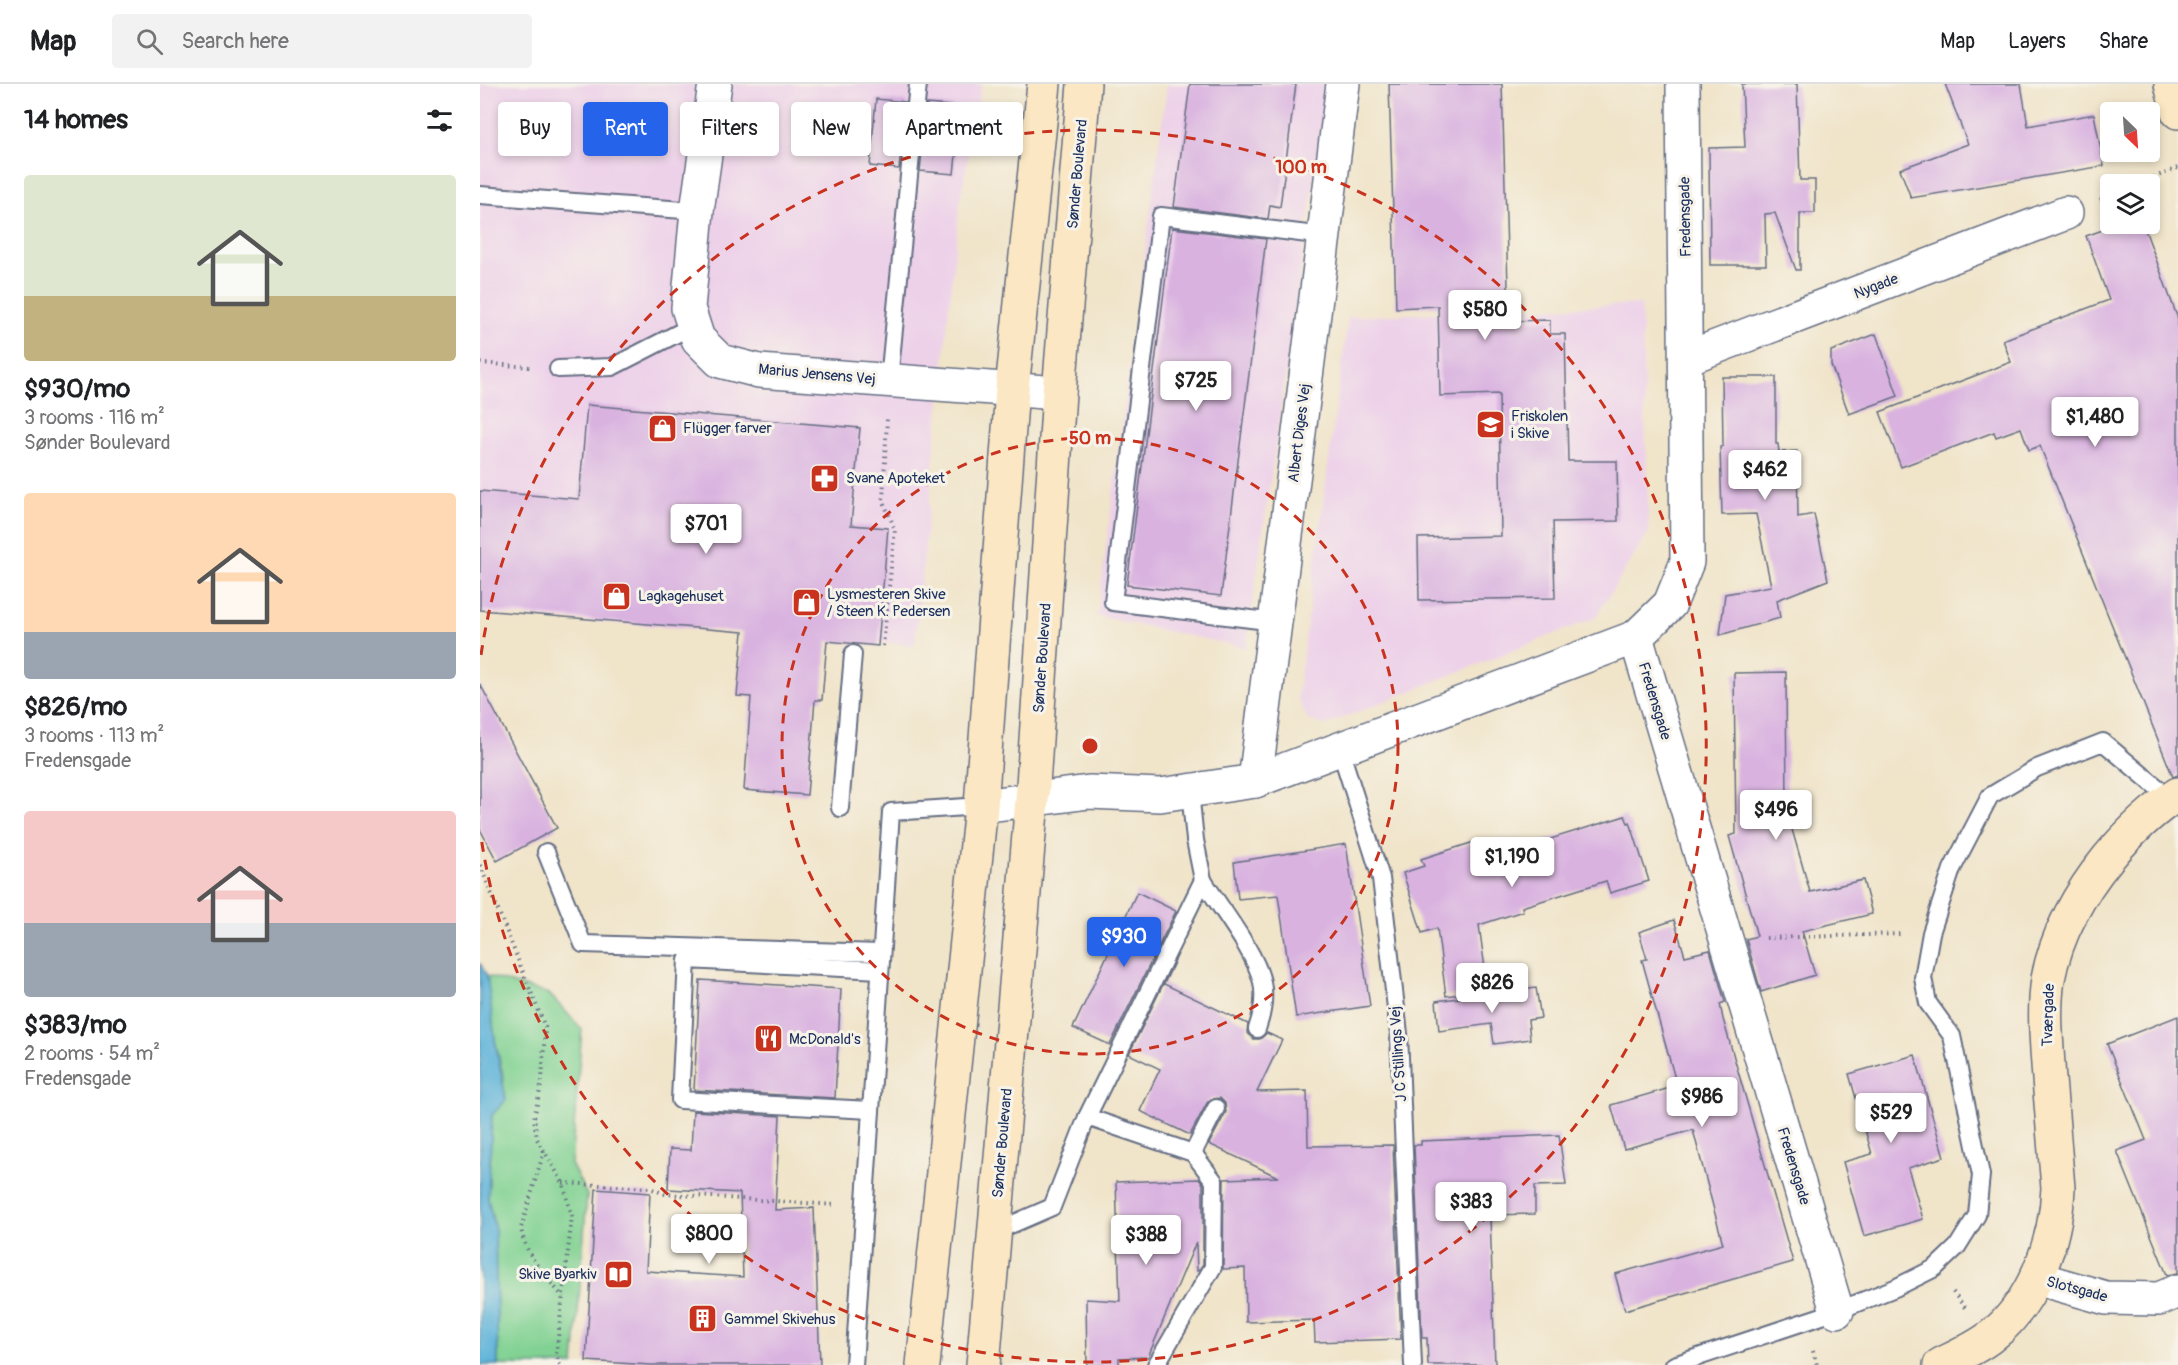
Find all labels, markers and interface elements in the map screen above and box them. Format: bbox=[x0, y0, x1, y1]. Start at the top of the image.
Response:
search box bbox=[112, 14, 532, 68]
text: Map bbox=[30, 24, 76, 59]
icon: search bbox=[133, 25, 166, 58]
text: Search here bbox=[181, 27, 289, 55]
text: Map bbox=[1940, 28, 1975, 55]
text: Layers bbox=[2008, 28, 2066, 55]
text: Share bbox=[2099, 28, 2148, 55]
chip: Buy bbox=[498, 102, 571, 156]
chip: Rent bbox=[583, 102, 668, 156]
chip: Filters bbox=[680, 102, 779, 156]
chip: New bbox=[791, 102, 871, 156]
chip: Apartment bbox=[883, 102, 1023, 156]
north arrow bbox=[2100, 102, 2160, 162]
map controls bbox=[2100, 102, 2160, 234]
text: 14 homes bbox=[24, 104, 128, 136]
icon: filters bbox=[423, 104, 456, 137]
street label: Sønder Boulevard bbox=[1063, 118, 1092, 230]
text: 100 m bbox=[1275, 156, 1327, 179]
button: layers bbox=[2100, 174, 2160, 234]
street label: Fredensgade bbox=[1675, 176, 1696, 257]
icon: home bbox=[186, 214, 294, 322]
street label: Nygade bbox=[1851, 269, 1902, 304]
pin: $580 bbox=[1449, 290, 1521, 341]
text: $580 bbox=[1462, 297, 1508, 322]
street label: Marius Jensens Vej bbox=[758, 360, 876, 389]
pin: $725 bbox=[1160, 361, 1232, 412]
text: $725 bbox=[1174, 368, 1218, 393]
text: $930/mo bbox=[24, 373, 130, 405]
street label: Albert Diges Vej bbox=[1284, 383, 1315, 484]
pin: $1,480 bbox=[2046, 397, 2144, 448]
text: $1,480 bbox=[2065, 404, 2125, 429]
text: 3 rooms · 116 m² bbox=[24, 405, 165, 430]
place label: Friskolen i Skive bbox=[1511, 407, 1568, 443]
school or university icon: Friskolen i Skive bbox=[1474, 409, 1506, 441]
shop icon: Flügger farver bbox=[646, 412, 678, 444]
place label: Flügger farver bbox=[683, 419, 772, 438]
text: 50 m bbox=[1069, 427, 1111, 450]
text: Sønder Boulevard bbox=[24, 430, 171, 455]
pin: $462 bbox=[1729, 450, 1801, 501]
text: $462 bbox=[1742, 457, 1788, 482]
pharmacy icon: Svane Apoteket bbox=[809, 462, 841, 494]
place label: Svane Apoteket bbox=[846, 469, 946, 488]
pin: $701 bbox=[670, 504, 742, 555]
text: $701 bbox=[685, 511, 727, 536]
icon: home bbox=[186, 532, 294, 640]
shop icon: Lagkagehuset bbox=[601, 580, 633, 612]
place label: Lysmesteren Skive / Steen K. Pedersen bbox=[827, 585, 950, 621]
place label: Lagkagehuset bbox=[638, 587, 725, 606]
shop icon: Lysmesteren Skive / Steen K. Pedersen bbox=[790, 587, 822, 619]
street label: Sønder Boulevard bbox=[1029, 603, 1056, 714]
street label: Fredensgade bbox=[1634, 660, 1676, 743]
text: $826/mo bbox=[24, 691, 127, 723]
text: 3 rooms · 113 m² bbox=[24, 723, 164, 748]
centre of rings bbox=[1080, 736, 1100, 756]
text: Fredensgade bbox=[24, 748, 131, 773]
pin: $496 bbox=[1740, 790, 1812, 841]
text: $496 bbox=[1754, 797, 1798, 822]
pin: $1,190 bbox=[1463, 837, 1561, 888]
text: $1,190 bbox=[1484, 844, 1540, 869]
icon: home bbox=[186, 850, 294, 958]
pin: $930 bbox=[1088, 917, 1160, 968]
text: $930 bbox=[1101, 924, 1147, 949]
pin: $826 bbox=[1456, 963, 1528, 1014]
text: $826 bbox=[1470, 970, 1514, 995]
street label: Tværgade bbox=[2038, 983, 2059, 1047]
street label: J C Stillings Vej bbox=[1386, 1005, 1411, 1102]
text: $383/mo bbox=[24, 1009, 127, 1041]
restaurant icon: McDonald's bbox=[752, 1023, 784, 1055]
place label: McDonald's bbox=[789, 1030, 861, 1049]
text: 2 rooms · 54 m² bbox=[24, 1041, 160, 1066]
text: Fredensgade bbox=[24, 1066, 131, 1091]
pin: $986 bbox=[1666, 1077, 1738, 1128]
text: $986 bbox=[1681, 1084, 1723, 1109]
street label: Sønder Boulevard bbox=[988, 1087, 1017, 1199]
pin: $529 bbox=[1855, 1093, 1927, 1144]
text: $529 bbox=[1869, 1100, 1913, 1125]
street label: Fredensgade bbox=[1773, 1125, 1815, 1208]
pin: $383 bbox=[1435, 1182, 1507, 1233]
text: $383 bbox=[1449, 1189, 1493, 1214]
pin: $800 bbox=[673, 1214, 745, 1265]
pin: $388 bbox=[1110, 1215, 1182, 1266]
text: $800 bbox=[685, 1221, 733, 1246]
text: $388 bbox=[1125, 1222, 1167, 1247]
library icon: Skive Byarkiv bbox=[602, 1258, 634, 1290]
place label: Skive Byarkiv bbox=[518, 1265, 597, 1284]
street label: Slotsgade bbox=[2044, 1272, 2110, 1307]
building icon: Gammel Skivehus bbox=[687, 1303, 719, 1335]
place label: Gammel Skivehus bbox=[724, 1310, 836, 1329]

